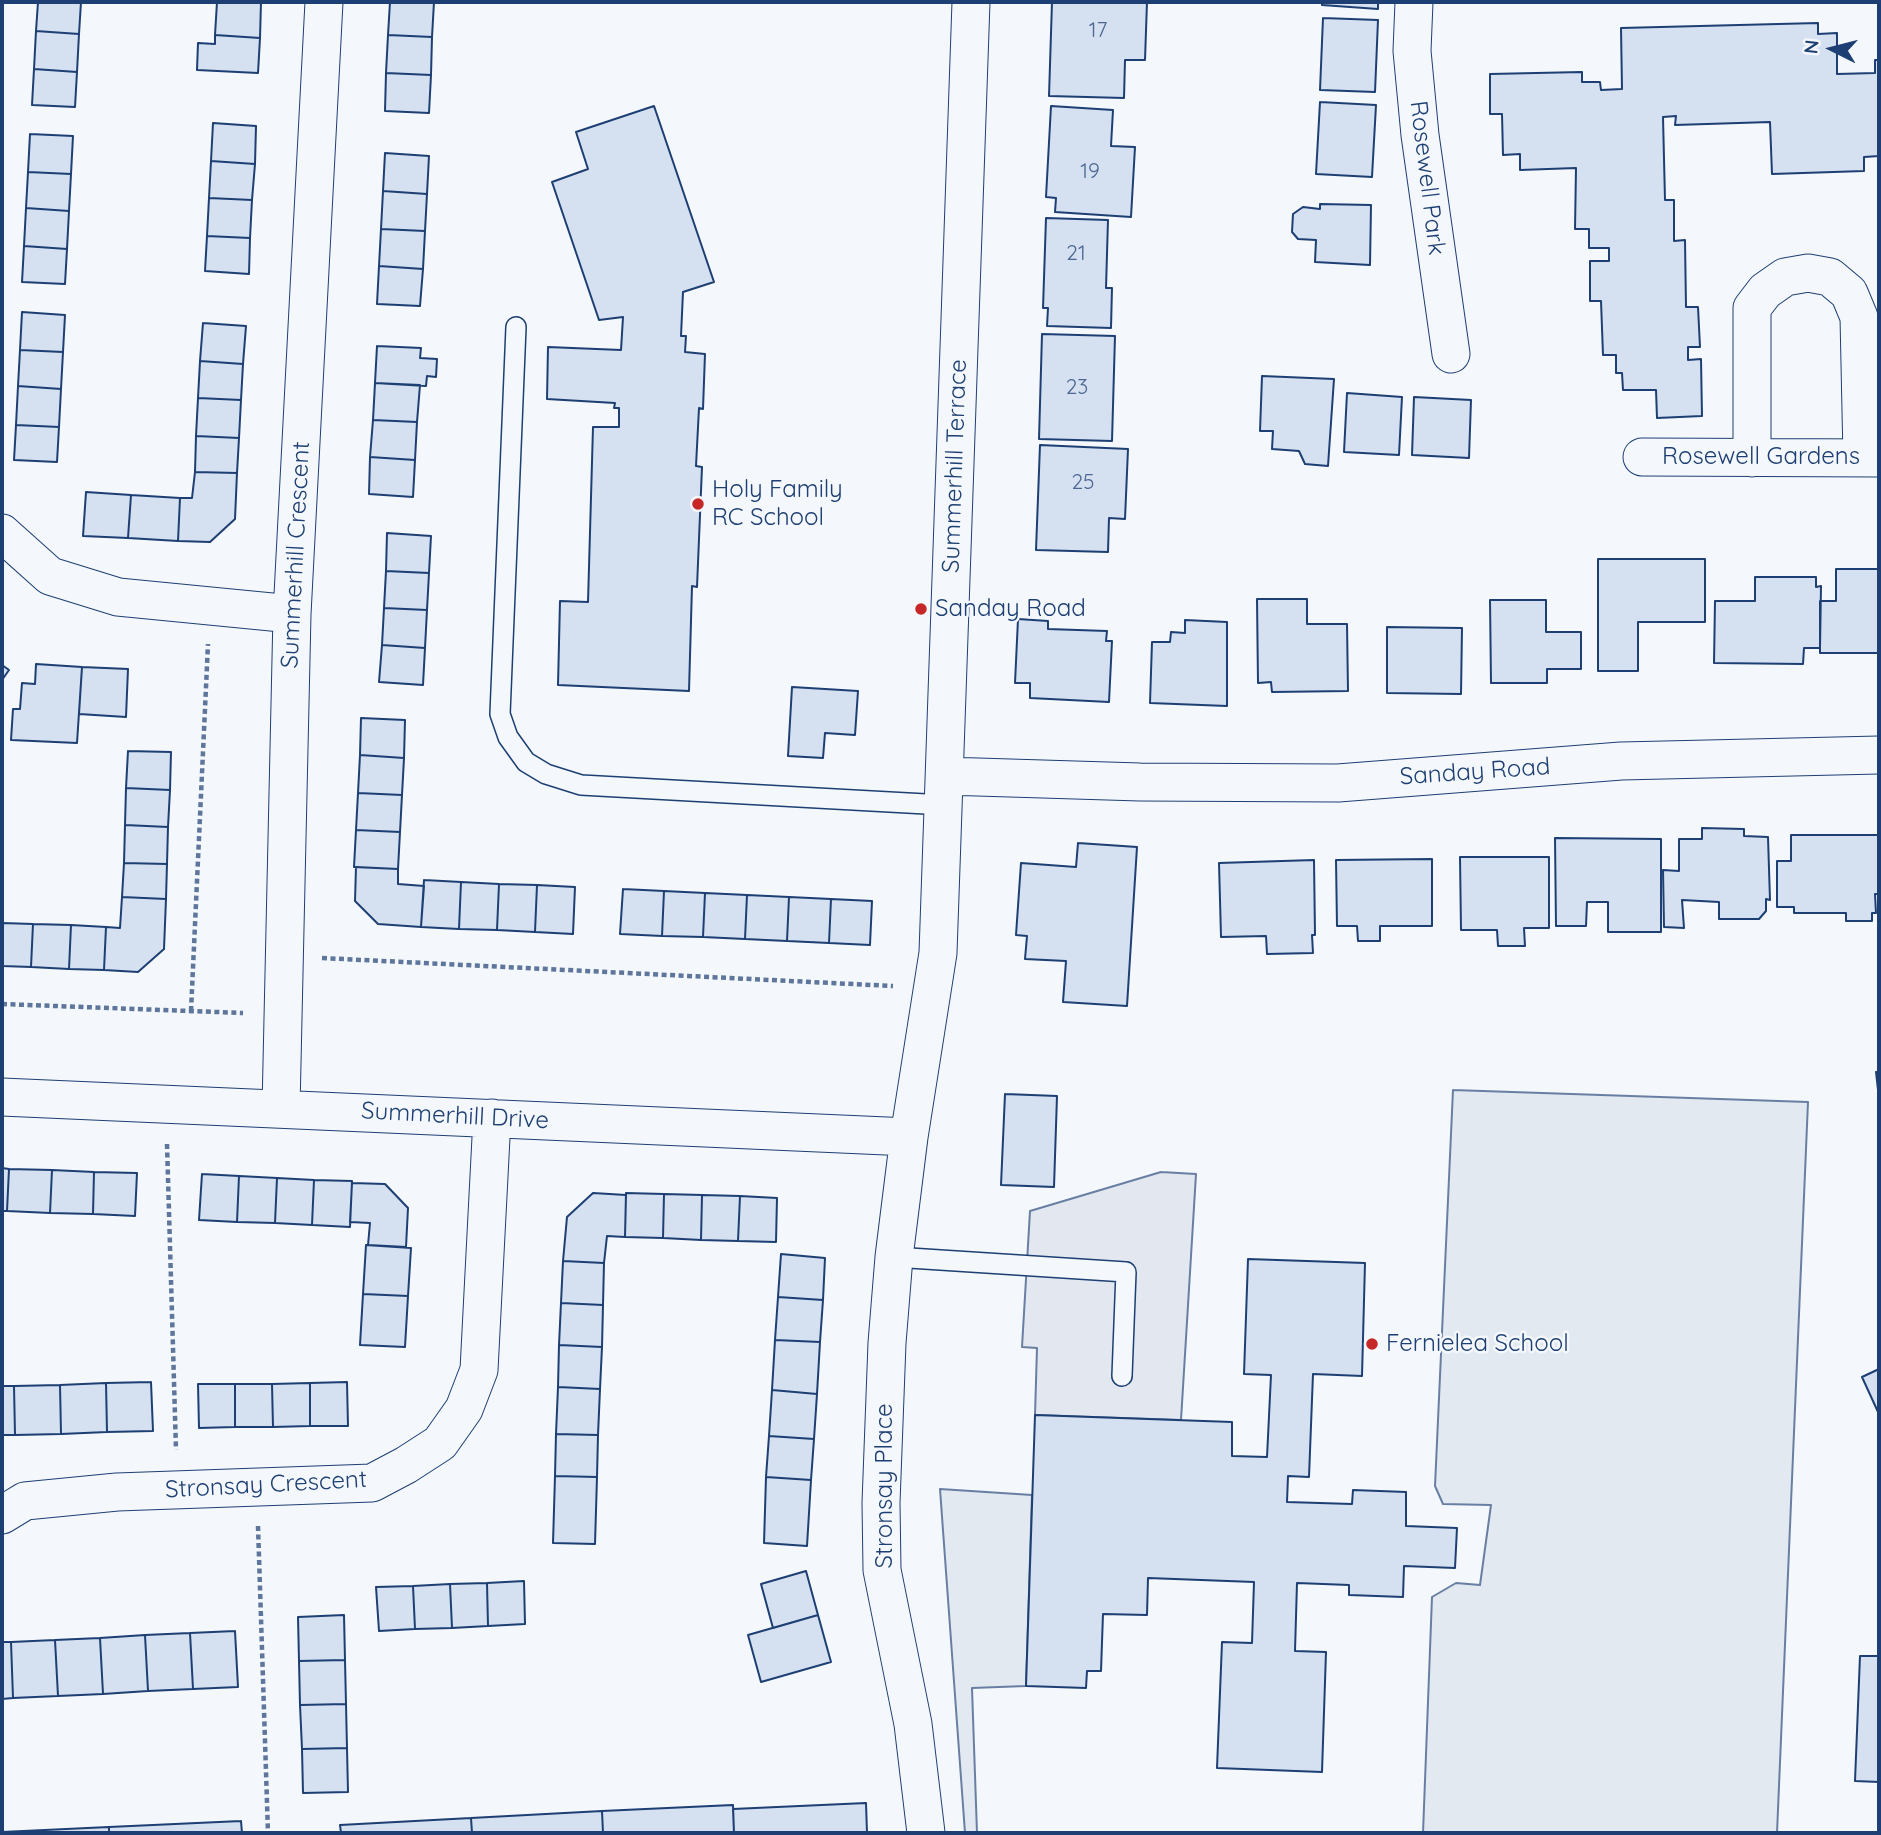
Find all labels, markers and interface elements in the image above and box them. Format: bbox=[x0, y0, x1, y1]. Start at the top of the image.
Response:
north arrow bbox=[1797, 14, 1867, 84]
house number: 17 bbox=[1089, 18, 1107, 44]
text: N bbox=[1798, 39, 1824, 55]
street label: Rosewell Park bbox=[1403, 99, 1451, 257]
house number: 19 bbox=[1080, 159, 1100, 185]
house number: 21 bbox=[1066, 241, 1086, 267]
street label: Summerhill Terrace bbox=[937, 359, 973, 573]
house number: 23 bbox=[1066, 375, 1088, 401]
street label: Summerhill Crescent bbox=[276, 441, 316, 669]
street label: Rosewell Gardens bbox=[1662, 443, 1860, 471]
house number: 25 bbox=[1071, 470, 1095, 496]
place label: Holy Family RC School bbox=[712, 476, 843, 532]
marker: Holy Family RC School bbox=[690, 496, 706, 512]
place label: Sanday Road bbox=[935, 595, 1086, 623]
marker: Sanday Road bbox=[913, 601, 929, 617]
street label: Sanday Road bbox=[1399, 752, 1551, 792]
street label: Summerhill Drive bbox=[360, 1097, 550, 1135]
place label: Fernielea School bbox=[1386, 1330, 1569, 1358]
marker: Fernielea School bbox=[1364, 1336, 1380, 1352]
street label: Stronsay Place bbox=[871, 1403, 899, 1569]
street label: Stronsay Crescent bbox=[164, 1465, 368, 1505]

